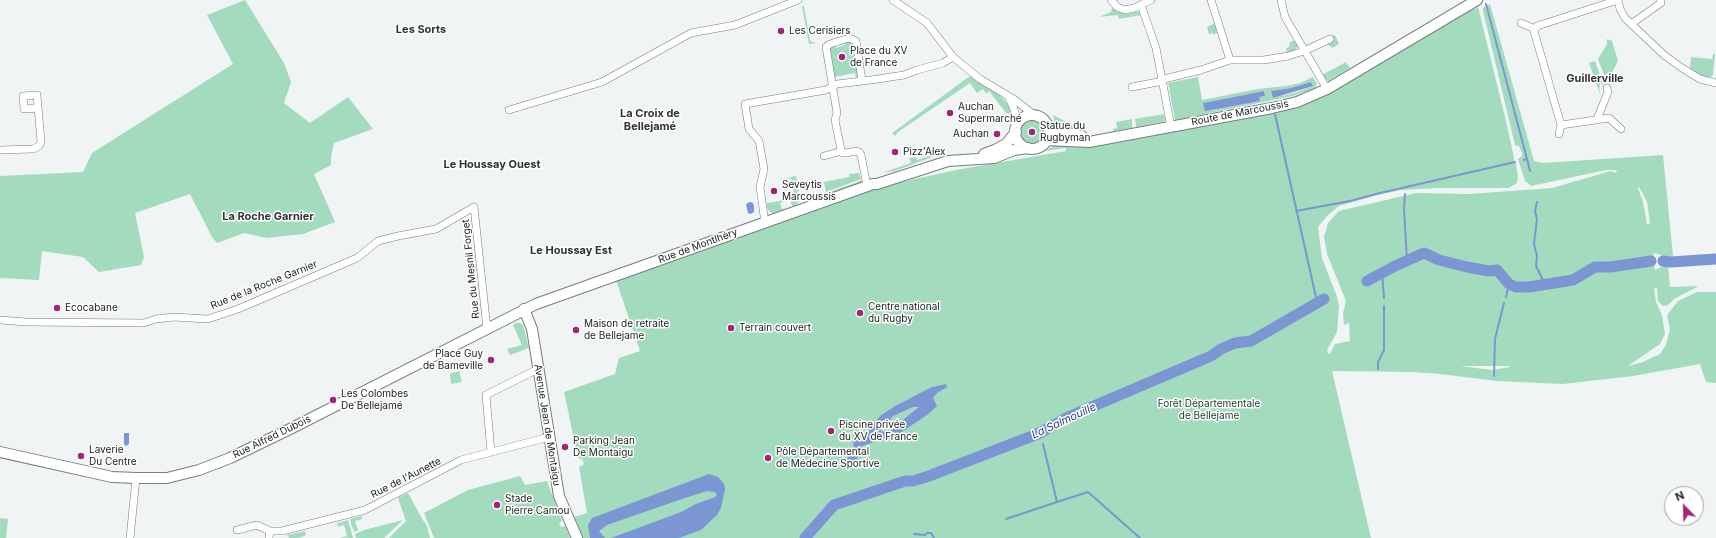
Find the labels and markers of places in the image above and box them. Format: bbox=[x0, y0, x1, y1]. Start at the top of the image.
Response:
place label: Les Cerisiers bbox=[789, 25, 851, 37]
marker: Les Cerisiers bbox=[776, 26, 786, 36]
place label: Place du XV de France bbox=[850, 45, 907, 68]
marker: Place du XV de France bbox=[837, 52, 847, 62]
place label: Auchan Supermarché bbox=[958, 101, 1022, 124]
marker: Auchan Supermarché bbox=[945, 108, 955, 118]
place label: Statue du Rugbyman bbox=[1040, 120, 1090, 144]
marker: Statue du Rugbyman bbox=[1027, 127, 1037, 137]
place label: Auchan bbox=[953, 128, 989, 140]
marker: Auchan bbox=[992, 129, 1002, 139]
place label: Pizz'Alex bbox=[903, 146, 945, 158]
marker: Pizz'Alex bbox=[890, 147, 900, 157]
place label: Seveytis Marcoussis bbox=[782, 179, 836, 202]
marker: Seveytis Marcoussis bbox=[769, 186, 779, 196]
place label: Centre national du Rugby bbox=[868, 301, 940, 324]
place label: Ecocabane bbox=[65, 302, 118, 314]
marker: Ecocabane bbox=[52, 303, 62, 313]
marker: Centre national du Rugby bbox=[855, 308, 865, 318]
place label: Maison de retraite de Bellejame bbox=[584, 318, 669, 342]
place label: Terrain couvert bbox=[739, 322, 811, 334]
marker: Terrain couvert bbox=[726, 323, 736, 333]
marker: Maison de retraite de Bellejame bbox=[571, 325, 581, 335]
place label: Place Guy de Bameville bbox=[423, 348, 483, 372]
marker: Place Guy de Bameville bbox=[486, 355, 496, 365]
place label: Les Colombes De Bellejamé bbox=[341, 388, 408, 412]
marker: Les Colombes De Bellejamé bbox=[328, 395, 338, 405]
place label: Piscine privée du XV de France bbox=[839, 419, 918, 442]
marker: Piscine privée du XV de France bbox=[826, 426, 836, 436]
place label: Parking Jean De Montaigu bbox=[573, 435, 635, 458]
marker: Parking Jean De Montaigu bbox=[560, 442, 570, 452]
place label: Laverie Du Centre bbox=[89, 444, 137, 468]
place label: Pôle Départemental de Médecine Sportive bbox=[776, 446, 880, 470]
marker: Laverie Du Centre bbox=[76, 451, 86, 461]
marker: Pôle Départemental de Médecine Sportive bbox=[763, 453, 773, 463]
place label: Stade Pierre Camou bbox=[505, 493, 569, 516]
marker: Stade Pierre Camou bbox=[492, 500, 502, 510]

